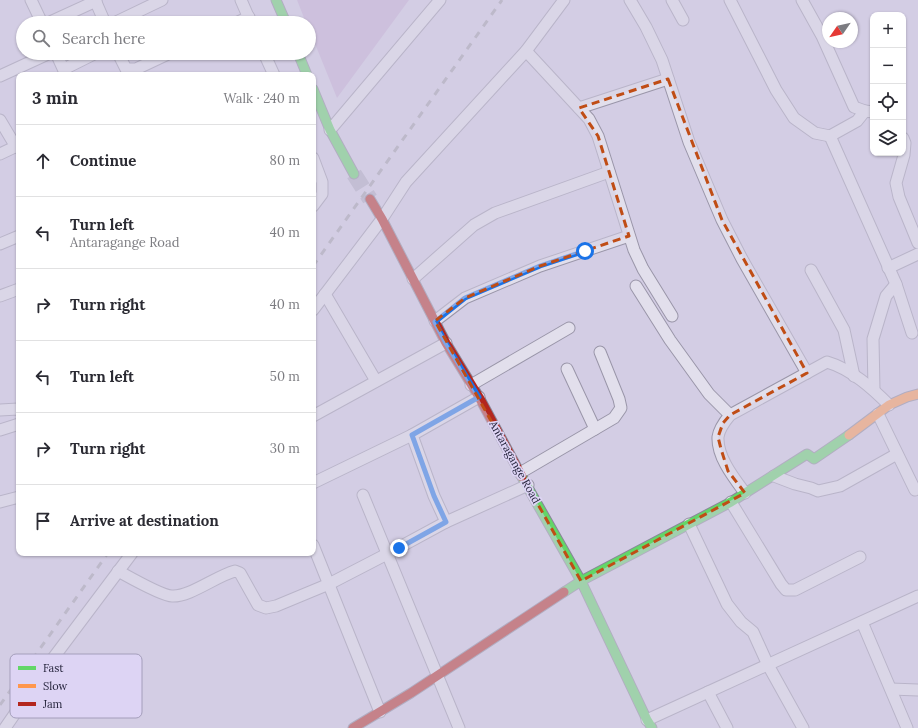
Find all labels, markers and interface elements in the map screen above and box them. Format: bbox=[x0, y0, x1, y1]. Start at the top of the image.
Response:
north arrow bbox=[822, 12, 858, 48]
map controls bbox=[870, 12, 906, 156]
button: + bbox=[870, 12, 906, 48]
search box bbox=[16, 16, 316, 60]
icon: search bbox=[30, 27, 52, 49]
text: Search here bbox=[62, 29, 145, 48]
button: − bbox=[870, 48, 906, 84]
button: locate bbox=[870, 84, 906, 120]
text: 3 min bbox=[32, 87, 78, 109]
text: Walk · 240 m bbox=[223, 90, 300, 107]
button: layers bbox=[870, 120, 906, 156]
icon: ahead bbox=[32, 150, 54, 172]
text: Continue bbox=[70, 151, 136, 170]
text: 80 m bbox=[270, 152, 300, 169]
text: Turn left bbox=[70, 215, 134, 234]
icon: left bbox=[32, 222, 54, 244]
text: 40 m bbox=[270, 224, 300, 241]
text: Antaragange Road bbox=[70, 234, 179, 251]
route start bbox=[576, 242, 594, 260]
icon: right bbox=[32, 294, 54, 316]
text: Turn right bbox=[70, 295, 146, 314]
text: 40 m bbox=[270, 296, 300, 313]
icon: left bbox=[32, 366, 54, 388]
text: Turn left bbox=[70, 367, 134, 386]
text: 50 m bbox=[270, 368, 300, 385]
street label: Antaragange Road bbox=[486, 417, 544, 506]
icon: right bbox=[32, 438, 54, 460]
text: Turn right bbox=[70, 439, 146, 458]
text: 30 m bbox=[270, 440, 300, 457]
icon: arrive bbox=[32, 510, 54, 532]
text: Arrive at destination bbox=[70, 511, 219, 530]
route end bbox=[390, 539, 408, 557]
legend bbox=[10, 654, 142, 718]
text: Fast bbox=[43, 661, 64, 675]
text: Slow bbox=[43, 679, 68, 693]
text: Jam bbox=[42, 697, 63, 711]

